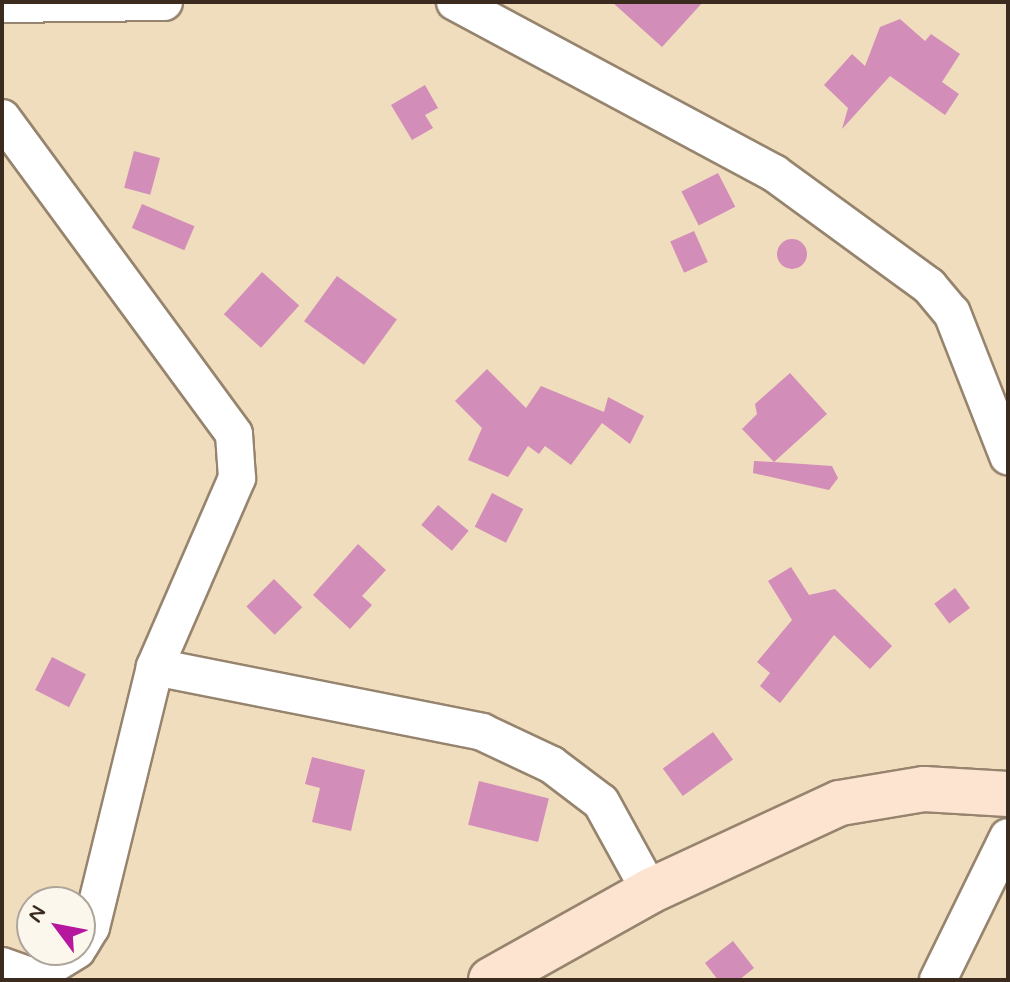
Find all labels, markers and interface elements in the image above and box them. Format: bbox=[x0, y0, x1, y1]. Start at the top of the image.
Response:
north arrow bbox=[16, 886, 96, 966]
text: N bbox=[22, 901, 53, 928]

